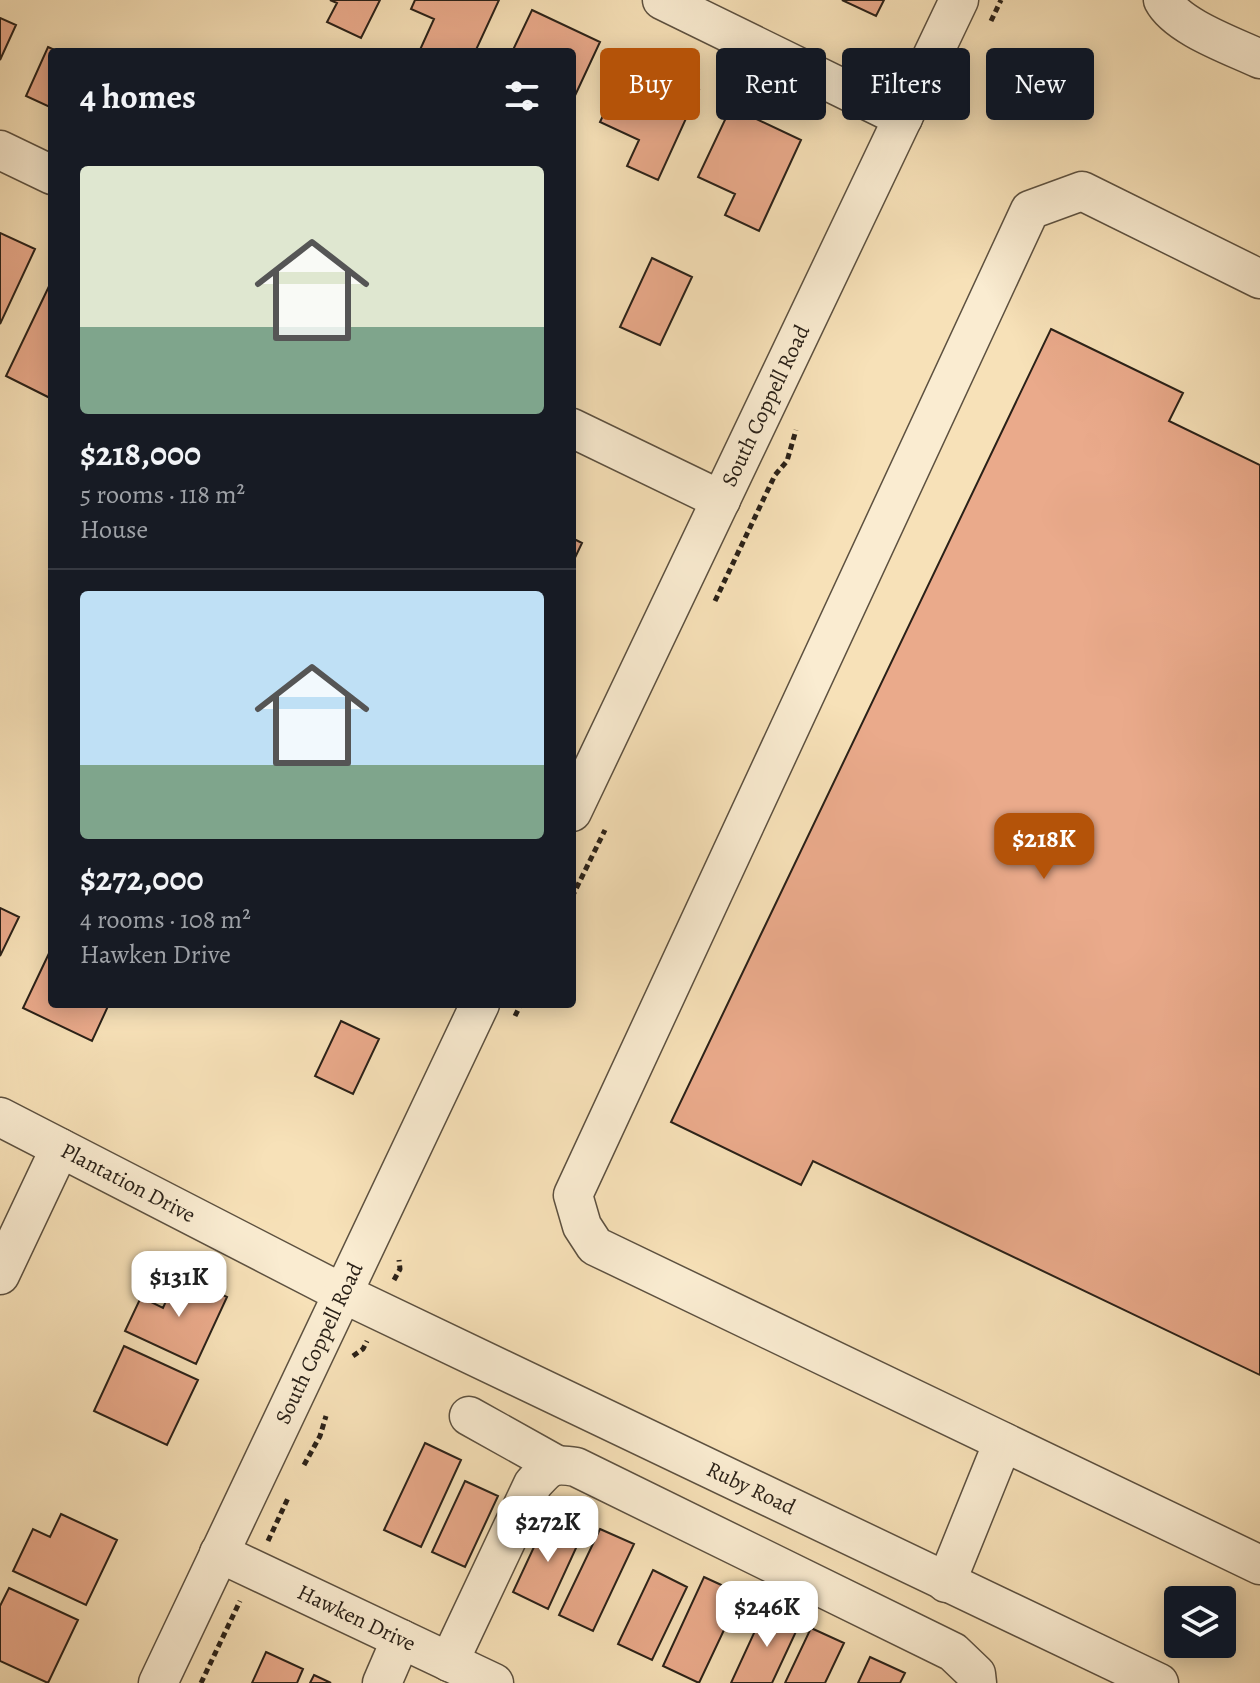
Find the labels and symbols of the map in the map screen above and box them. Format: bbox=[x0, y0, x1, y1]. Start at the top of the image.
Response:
street label: South Coppell Road bbox=[714, 320, 817, 492]
pin: $218K bbox=[988, 813, 1100, 881]
street label: Plantation Drive bbox=[56, 1136, 201, 1230]
pin: $131K bbox=[123, 1251, 235, 1319]
street label: South Coppell Road bbox=[268, 1257, 370, 1429]
street label: Ruby Road bbox=[702, 1454, 801, 1523]
pin: $272K bbox=[492, 1496, 604, 1564]
street label: Hawken Drive bbox=[292, 1577, 421, 1659]
pin: $246K bbox=[711, 1581, 823, 1649]

